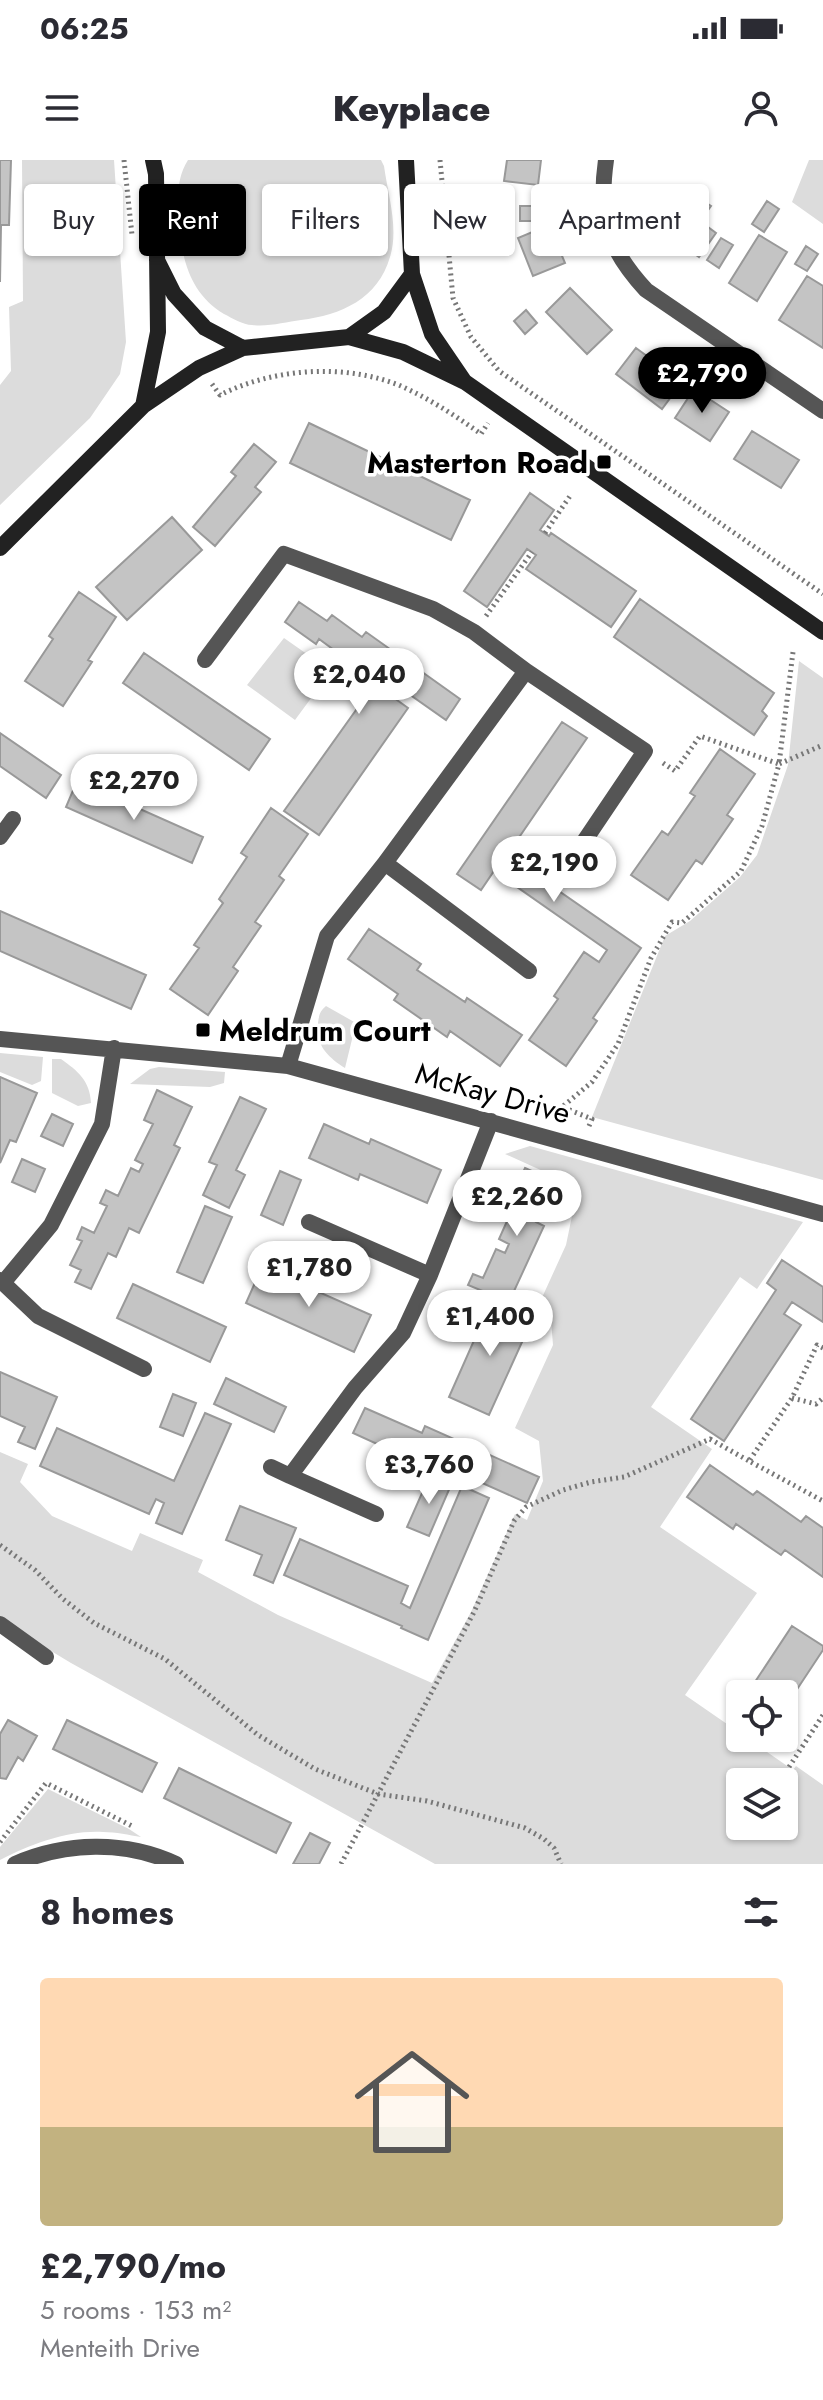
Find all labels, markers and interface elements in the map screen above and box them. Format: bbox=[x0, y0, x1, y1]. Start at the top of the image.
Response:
text: 06:25 bbox=[40, 7, 129, 50]
text: Keyplace bbox=[333, 82, 490, 134]
icon: menu bbox=[40, 86, 84, 130]
icon: person bbox=[739, 86, 783, 130]
chip: Buy bbox=[24, 184, 123, 256]
chip: Rent bbox=[139, 184, 246, 256]
chip: Filters bbox=[262, 184, 388, 256]
chip: New bbox=[404, 184, 515, 256]
chip: Apartment bbox=[531, 184, 709, 256]
pin: £2,790 bbox=[637, 347, 767, 415]
text: £2,790 bbox=[656, 354, 748, 392]
place label: Masterton Road bbox=[367, 441, 588, 484]
marker: Masterton Road bbox=[595, 453, 613, 471]
pin: £2,040 bbox=[294, 648, 424, 716]
text: £2,040 bbox=[312, 655, 406, 693]
pin: £2,270 bbox=[69, 754, 199, 822]
text: £2,270 bbox=[88, 761, 180, 799]
pin: £2,190 bbox=[489, 836, 619, 904]
text: £2,190 bbox=[509, 843, 599, 881]
place label: Meldrum Court bbox=[219, 1009, 431, 1052]
marker: Meldrum Court bbox=[194, 1021, 212, 1039]
street label: McKay Drive bbox=[411, 1052, 575, 1134]
pin: £2,260 bbox=[452, 1170, 582, 1238]
text: £2,260 bbox=[470, 1177, 564, 1215]
pin: £1,780 bbox=[244, 1241, 374, 1309]
text: £1,780 bbox=[266, 1248, 352, 1286]
pin: £1,400 bbox=[425, 1290, 555, 1358]
text: £1,400 bbox=[445, 1297, 535, 1335]
pin: £3,760 bbox=[364, 1438, 494, 1506]
text: £3,760 bbox=[384, 1445, 474, 1483]
map controls bbox=[726, 1680, 798, 1840]
button: locate bbox=[726, 1680, 798, 1752]
button: layers bbox=[726, 1768, 798, 1840]
text: 8 homes bbox=[40, 1888, 174, 1937]
icon: filters bbox=[739, 1890, 783, 1934]
icon: home bbox=[340, 2030, 484, 2174]
text: £2,790/mo bbox=[40, 2242, 226, 2291]
text: 5 rooms · 153 m² bbox=[40, 2291, 231, 2329]
text: Menteith Drive bbox=[40, 2329, 200, 2367]

